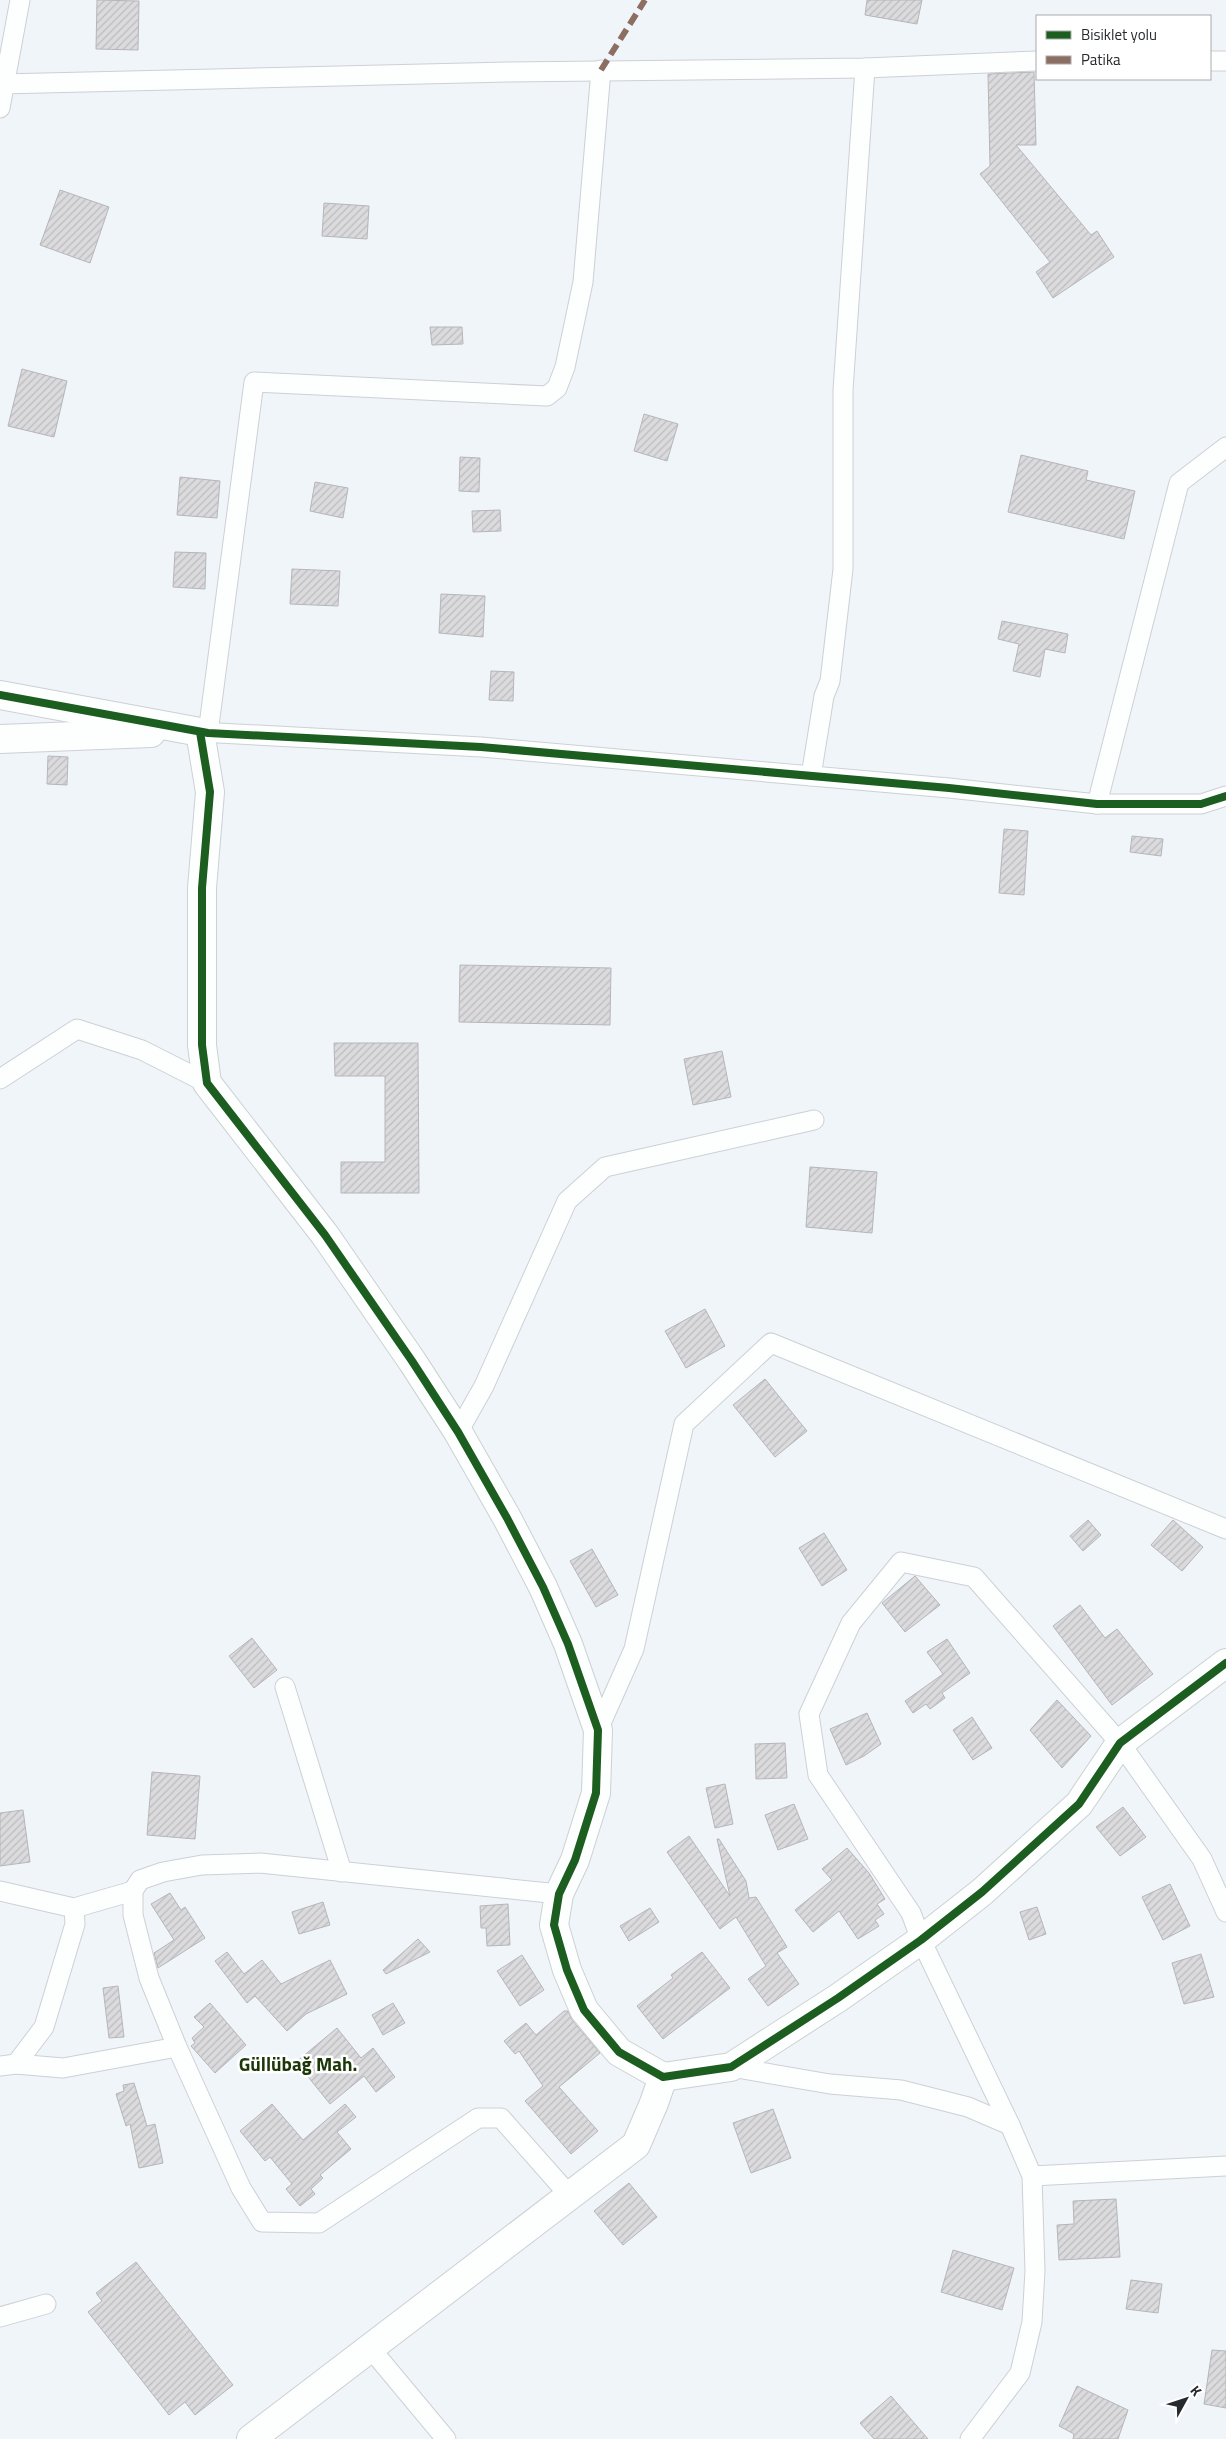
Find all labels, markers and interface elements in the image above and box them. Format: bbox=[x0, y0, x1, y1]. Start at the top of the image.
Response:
legend bbox=[1036, 15, 1211, 80]
text: Bisiklet yolu bbox=[1081, 23, 1157, 46]
text: Patika bbox=[1081, 48, 1121, 71]
district label: Güllübağ Mah. bbox=[239, 2049, 357, 2078]
north arrow bbox=[1161, 2374, 1211, 2424]
text: K bbox=[1186, 2380, 1207, 2401]

